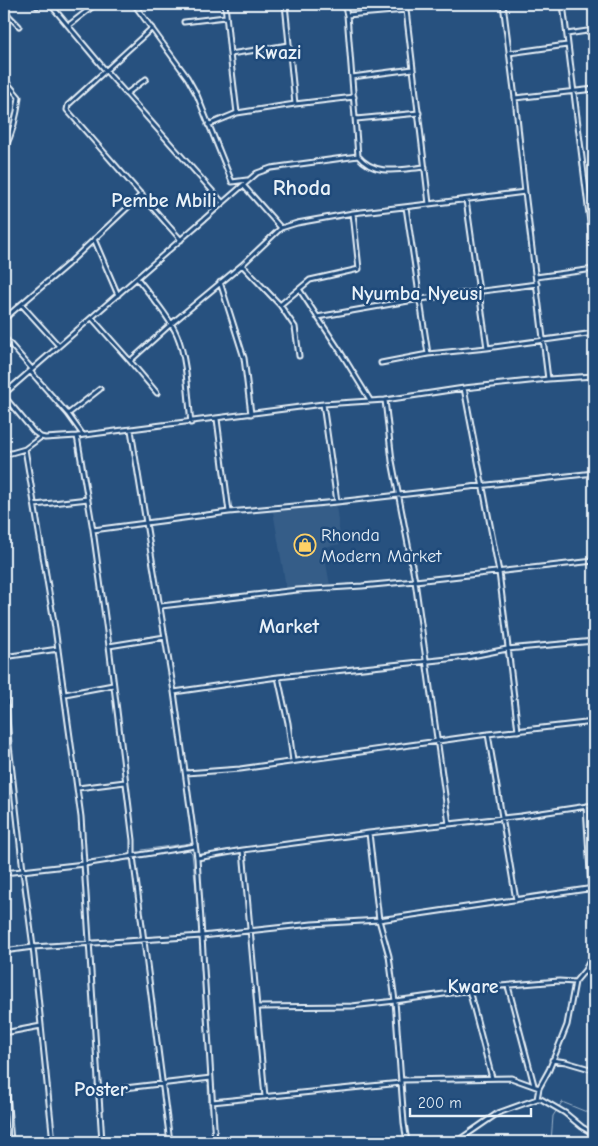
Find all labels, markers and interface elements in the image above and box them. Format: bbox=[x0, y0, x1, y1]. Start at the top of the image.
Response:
district label: Kwazi bbox=[254, 41, 302, 64]
district label: Rhoda bbox=[273, 175, 331, 201]
district label: Pembe Mbili bbox=[111, 189, 217, 212]
district label: Nyumba Nyeusi bbox=[351, 282, 483, 305]
place label: Rhonda Modern Market bbox=[321, 525, 442, 567]
shop icon: Rhonda Modern Market bbox=[293, 533, 317, 557]
district label: Market bbox=[259, 615, 320, 638]
district label: Kware bbox=[447, 975, 499, 998]
district label: Poster bbox=[74, 1078, 128, 1101]
scale bar bbox=[410, 1086, 532, 1118]
text: 200 m bbox=[418, 1094, 462, 1112]

